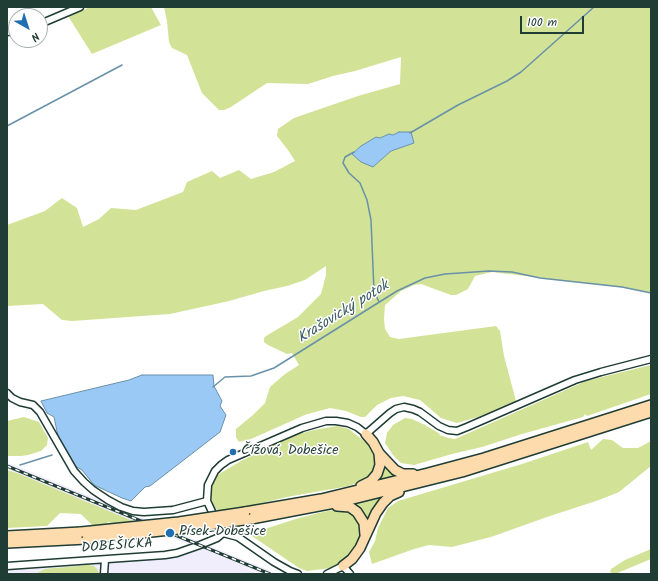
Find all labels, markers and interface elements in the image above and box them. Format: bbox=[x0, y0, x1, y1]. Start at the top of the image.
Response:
north arrow bbox=[8, 8, 48, 48]
scale bar bbox=[522, 8, 586, 34]
text: 100 m bbox=[527, 13, 557, 32]
text: N bbox=[27, 27, 43, 46]
water label: Krašovický potok bbox=[295, 278, 393, 348]
place label: Čížová, Dobešice bbox=[241, 444, 339, 460]
marker: Čížová, Dobešice bbox=[228, 447, 238, 457]
place label: Písek-Dobešice bbox=[179, 525, 266, 541]
marker: Písek-Dobešice bbox=[164, 527, 176, 539]
street label: DOBEŠICKÁ bbox=[81, 536, 153, 558]

